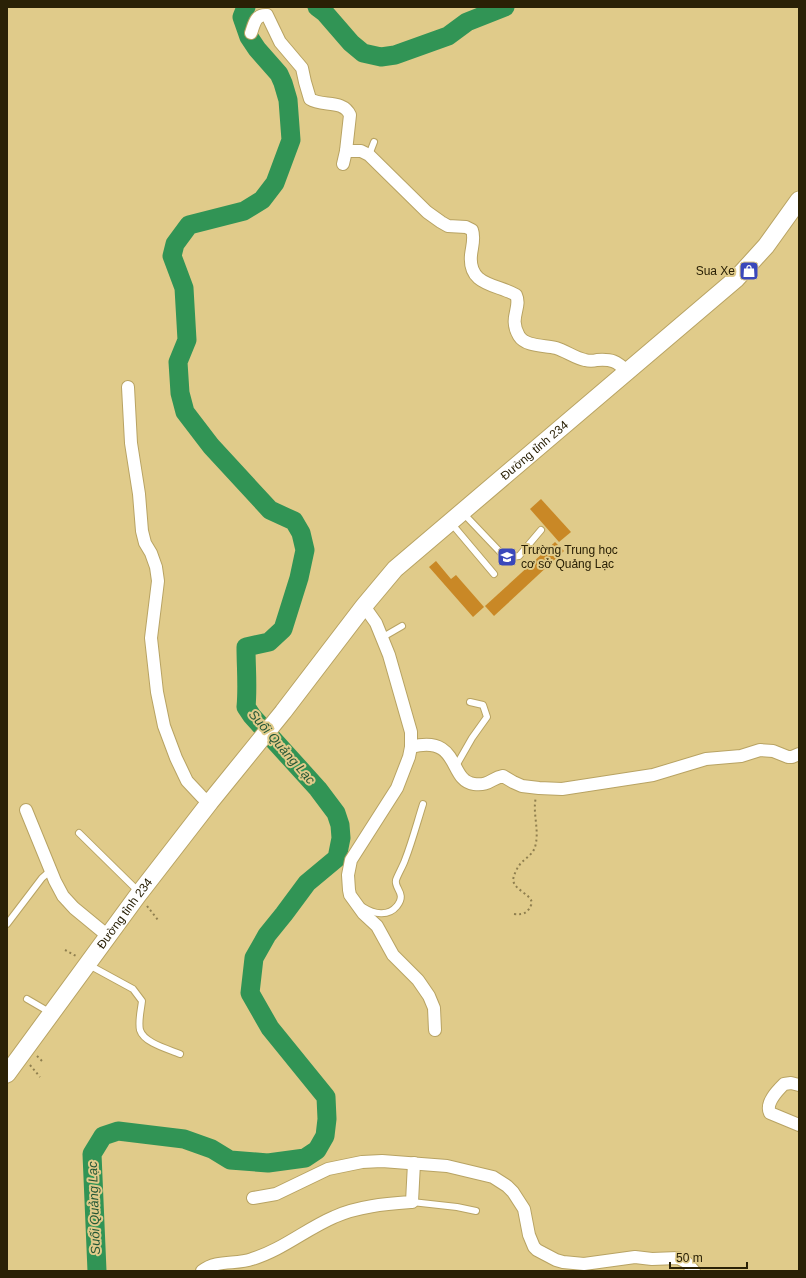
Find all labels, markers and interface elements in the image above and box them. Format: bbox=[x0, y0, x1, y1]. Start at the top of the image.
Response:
shop icon: Sua Xe bbox=[738, 260, 760, 282]
place label: Sua Xe bbox=[696, 264, 735, 278]
street label: Đường tỉnh 234 bbox=[498, 418, 571, 483]
place label: Trường Trung học cơ sở Quảng Lạc bbox=[521, 543, 618, 571]
school or university icon: Trường Trung học cơ sở Quảng Lạc bbox=[496, 546, 518, 568]
water label: Suối Quảng Lạc bbox=[246, 707, 319, 787]
street label: Đường tỉnh 234 bbox=[94, 875, 156, 951]
water label: Suối Quảng Lạc bbox=[85, 1161, 103, 1255]
scale bar bbox=[670, 1244, 747, 1270]
text: 50 m bbox=[676, 1251, 703, 1265]

